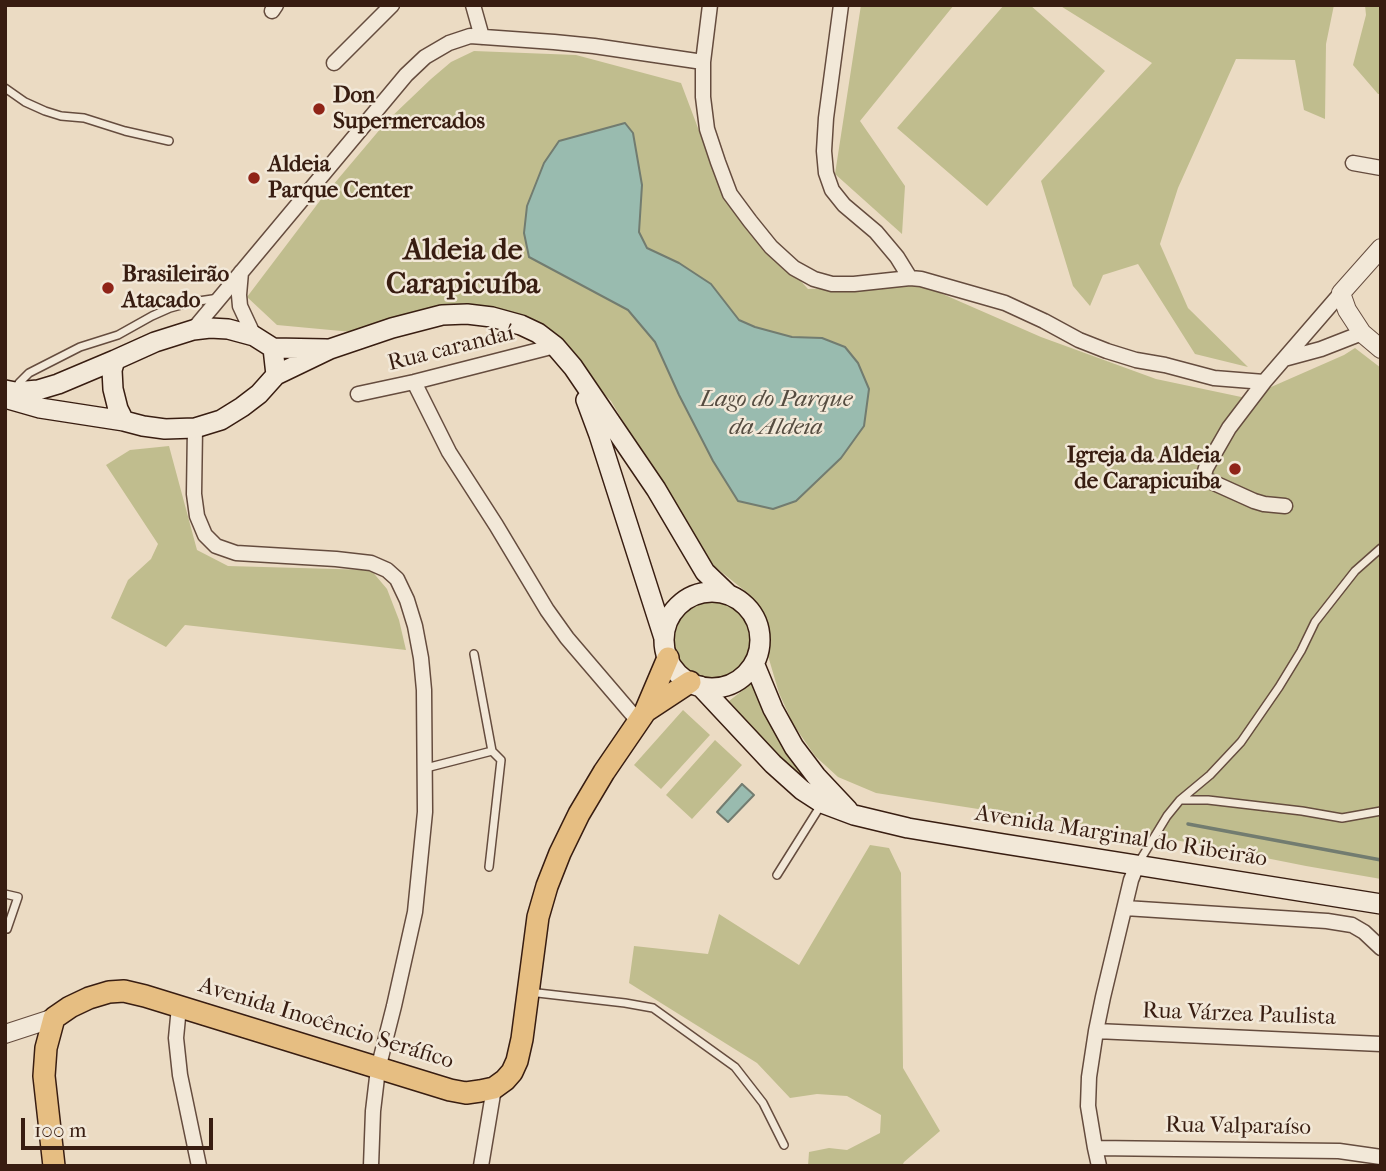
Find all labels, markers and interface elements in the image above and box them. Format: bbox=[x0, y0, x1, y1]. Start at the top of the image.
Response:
place label: Don Supermercados bbox=[333, 82, 485, 136]
marker: Don Supermercados bbox=[311, 101, 327, 117]
place label: Aldeia Parque Center bbox=[268, 151, 413, 205]
marker: Aldeia Parque Center bbox=[246, 170, 262, 186]
district label: Aldeia de Carapicuíba bbox=[386, 234, 540, 304]
place label: Brasileirão Atacado bbox=[122, 261, 229, 315]
marker: Brasileirão Atacado bbox=[100, 280, 116, 296]
street label: Rua carandaí bbox=[385, 320, 517, 378]
water label: Lago do Parque da Aldeia bbox=[700, 386, 852, 442]
place label: Igreja da Aldeia de Carapicuiba bbox=[1067, 442, 1221, 496]
marker: Igreja da Aldeia de Carapicuiba bbox=[1227, 461, 1243, 477]
street label: Avenida Marginal do Ribeirão bbox=[973, 800, 1269, 874]
street label: Avenida Inocêncio Seráfico bbox=[195, 972, 457, 1076]
street label: Rua Várzea Paulista bbox=[1142, 998, 1336, 1032]
scale bar bbox=[24, 1104, 217, 1148]
street label: Rua Valparaíso bbox=[1165, 1112, 1311, 1142]
text: 100 m bbox=[34, 1118, 87, 1142]

